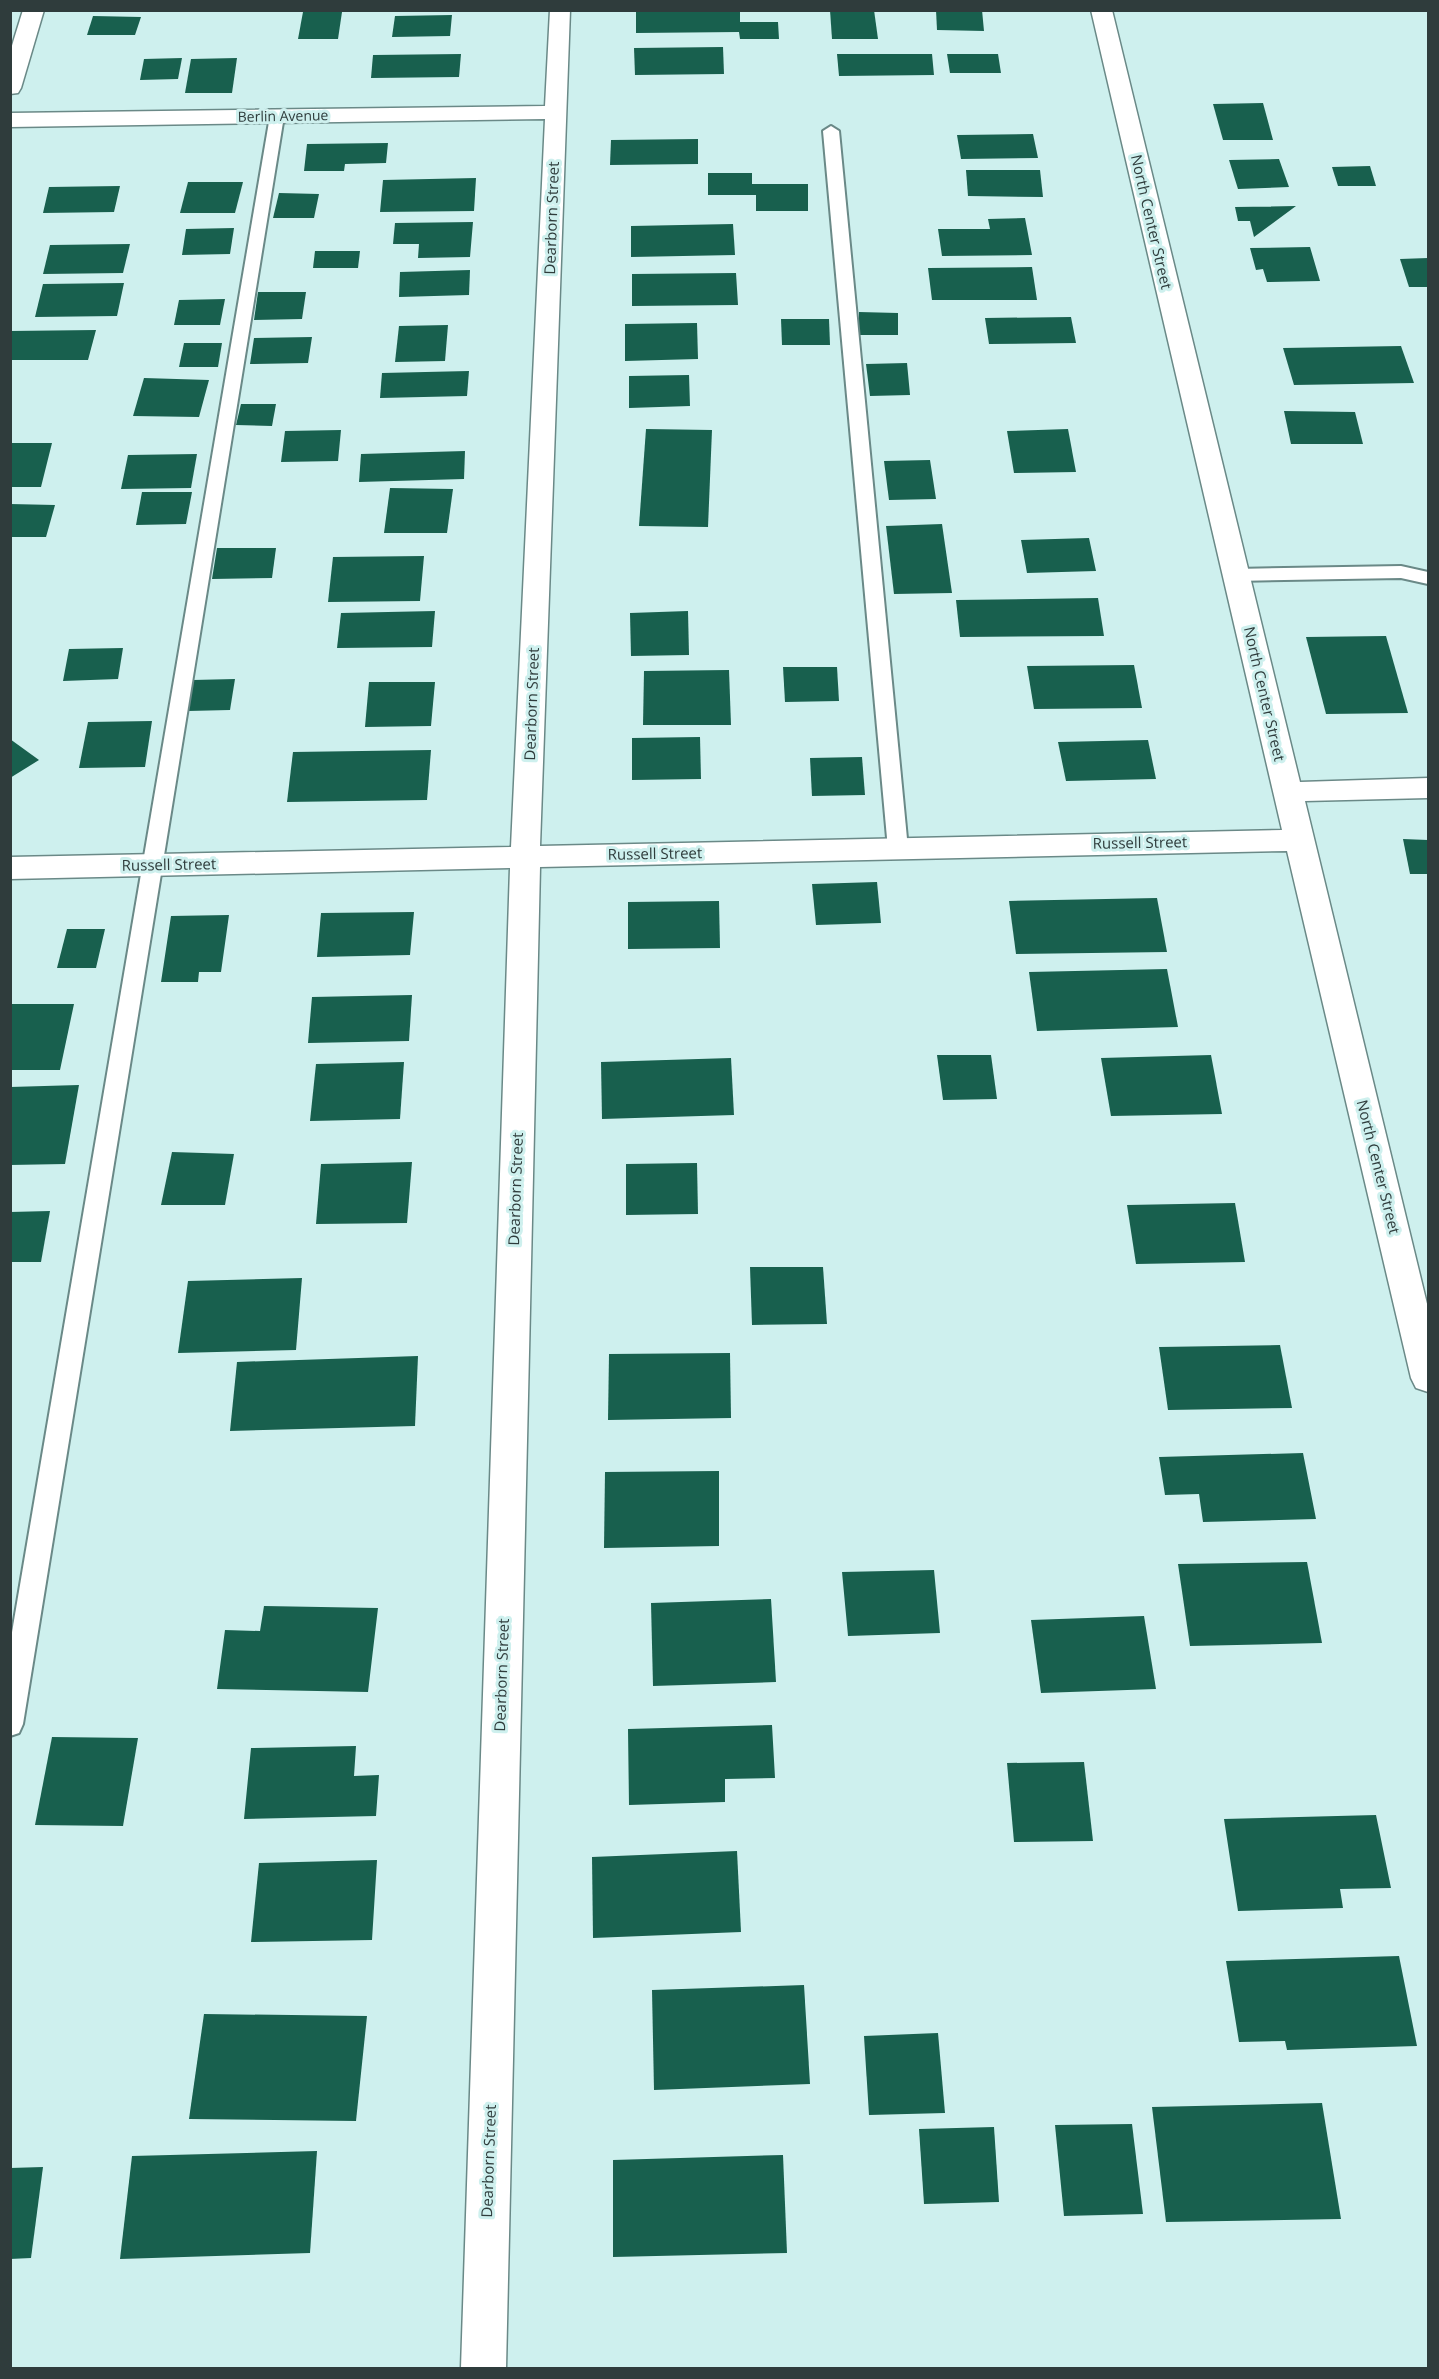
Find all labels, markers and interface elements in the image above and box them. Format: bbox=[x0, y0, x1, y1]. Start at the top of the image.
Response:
street label: Berlin Avenue bbox=[237, 105, 329, 126]
street label: North Center Street bbox=[1127, 152, 1177, 291]
street label: Dearborn Street bbox=[539, 161, 563, 275]
street label: North Center Street bbox=[1240, 624, 1290, 763]
street label: Dearborn Street bbox=[519, 647, 543, 761]
street label: Russell Street bbox=[1093, 831, 1187, 853]
street label: Russell Street bbox=[608, 842, 702, 864]
street label: Russell Street bbox=[122, 853, 216, 875]
street label: North Center Street bbox=[1353, 1098, 1405, 1236]
street label: Dearborn Street bbox=[503, 1132, 527, 1246]
street label: Dearborn Street bbox=[489, 1618, 513, 1732]
street label: Dearborn Street bbox=[476, 2104, 500, 2218]

